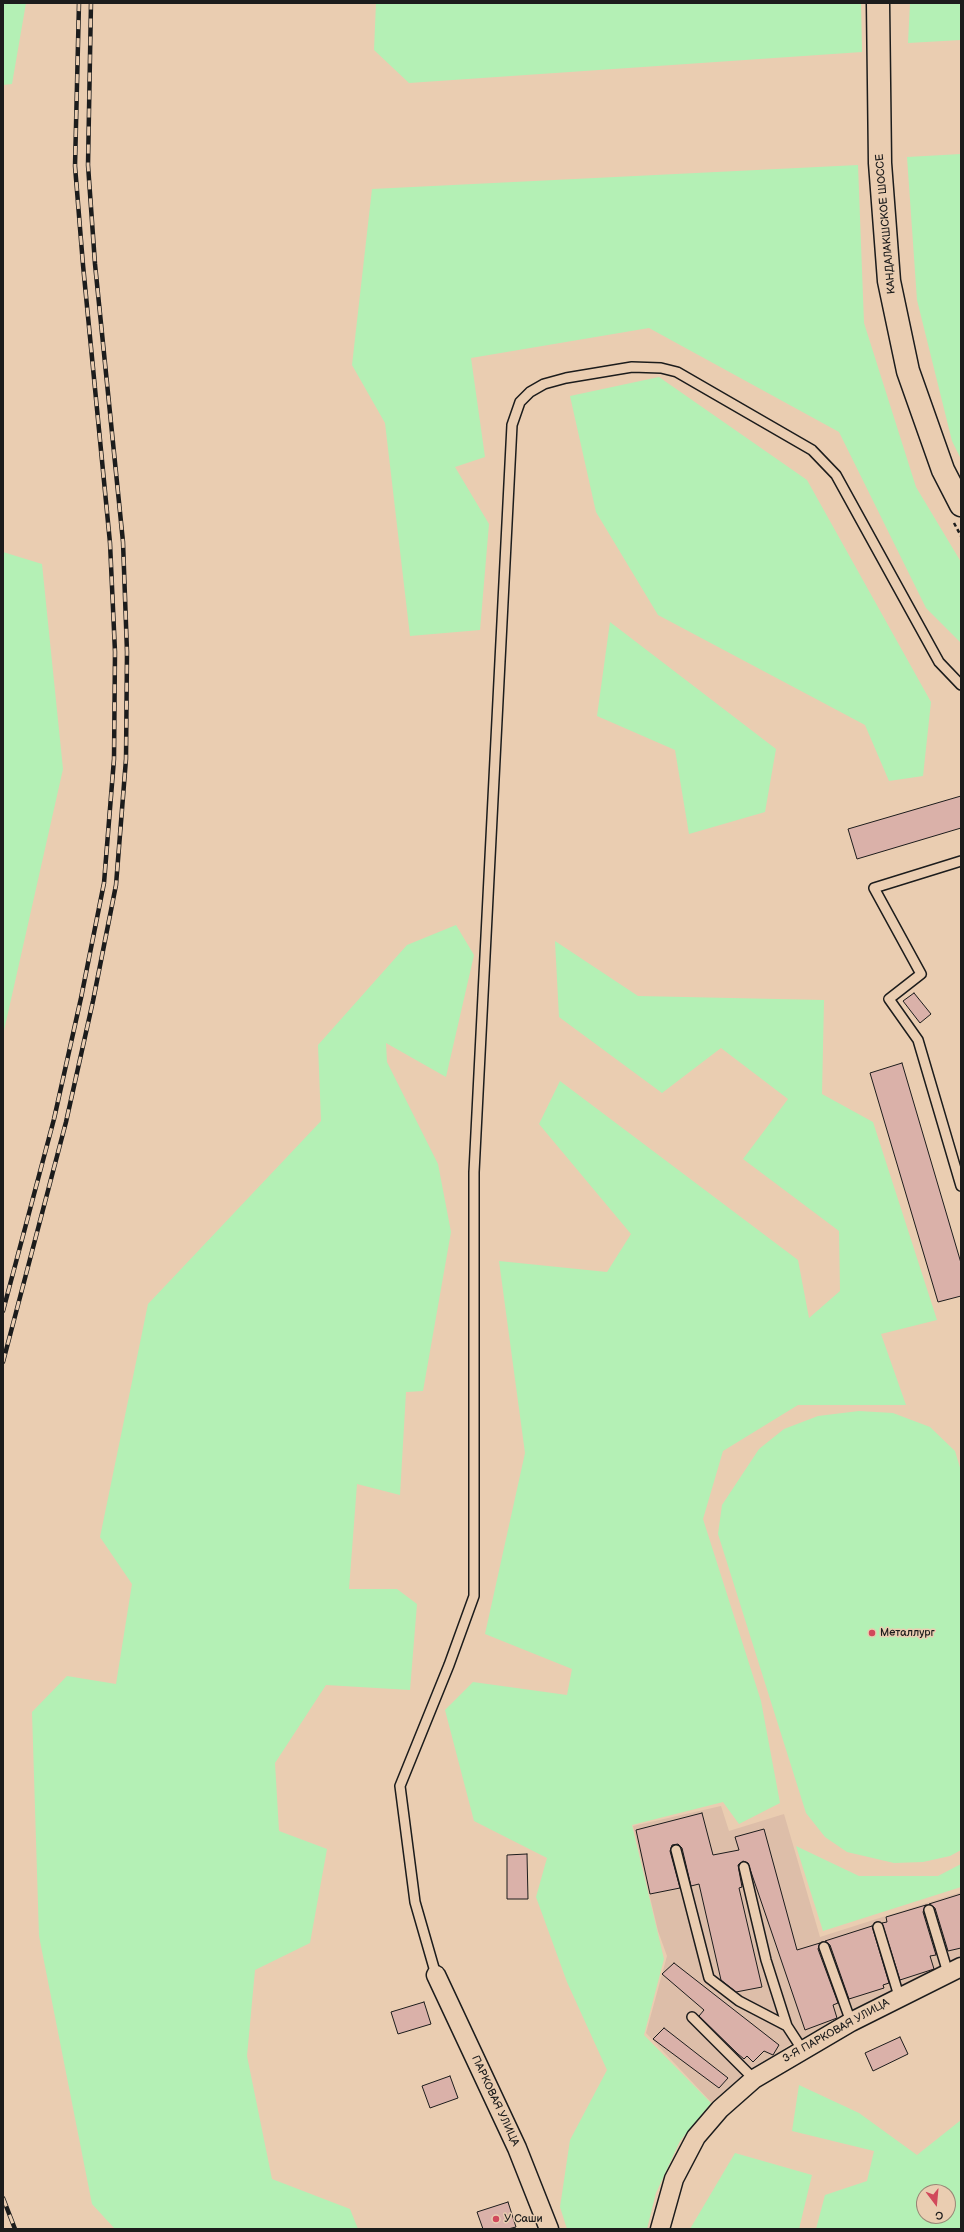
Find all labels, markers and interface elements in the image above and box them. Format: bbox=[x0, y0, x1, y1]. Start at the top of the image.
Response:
street label: КАНДАЛАКШСКОЕ ШОССЕ bbox=[873, 153, 899, 295]
place label: Металлург bbox=[880, 1626, 935, 1640]
marker: Металлург bbox=[867, 1628, 877, 1638]
street label: 3-Я ПАРКОВАЯ УЛИЦА bbox=[780, 1996, 892, 2066]
street label: ПАРКОВАЯ УЛИЦА bbox=[468, 2054, 522, 2148]
north arrow bbox=[916, 2184, 956, 2224]
text: С bbox=[934, 2208, 945, 2222]
place label: У Саши bbox=[504, 2212, 543, 2226]
marker: У Саши bbox=[491, 2214, 501, 2224]

